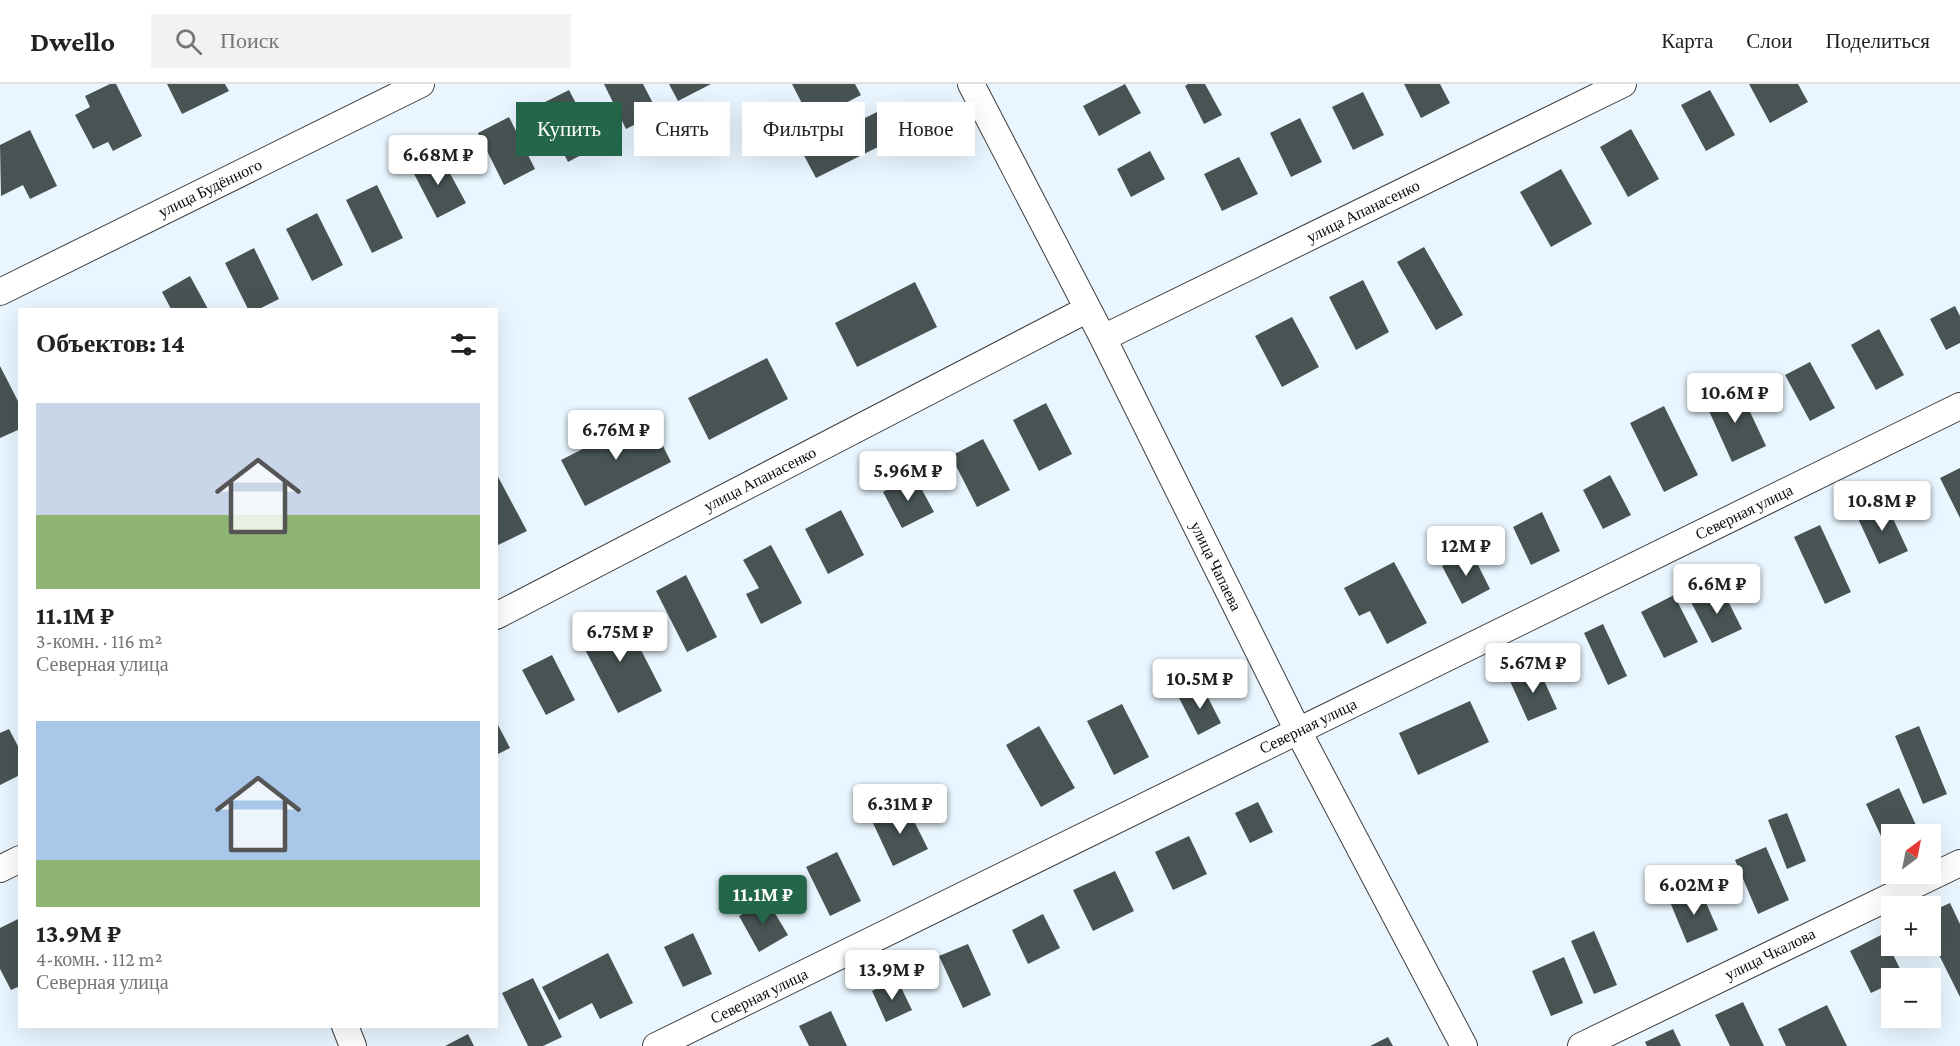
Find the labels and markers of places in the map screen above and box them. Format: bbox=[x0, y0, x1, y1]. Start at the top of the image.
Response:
pin: 6.68M ₽ bbox=[383, 135, 493, 186]
pin: 10.6M ₽ bbox=[1680, 373, 1790, 424]
pin: 6.76M ₽ bbox=[561, 410, 671, 461]
pin: 5.96M ₽ bbox=[853, 451, 963, 502]
pin: 10.8M ₽ bbox=[1827, 481, 1937, 532]
pin: 12M ₽ bbox=[1424, 526, 1508, 577]
pin: 6.6M ₽ bbox=[1668, 564, 1766, 615]
pin: 6.75M ₽ bbox=[565, 612, 675, 663]
pin: 5.67M ₽ bbox=[1478, 643, 1588, 694]
pin: 10.5M ₽ bbox=[1145, 659, 1255, 710]
pin: 6.31M ₽ bbox=[845, 784, 955, 835]
pin: 6.02M ₽ bbox=[1639, 865, 1749, 916]
pin: 11.1M ₽ bbox=[708, 875, 818, 926]
pin: 13.9M ₽ bbox=[837, 950, 947, 1001]

